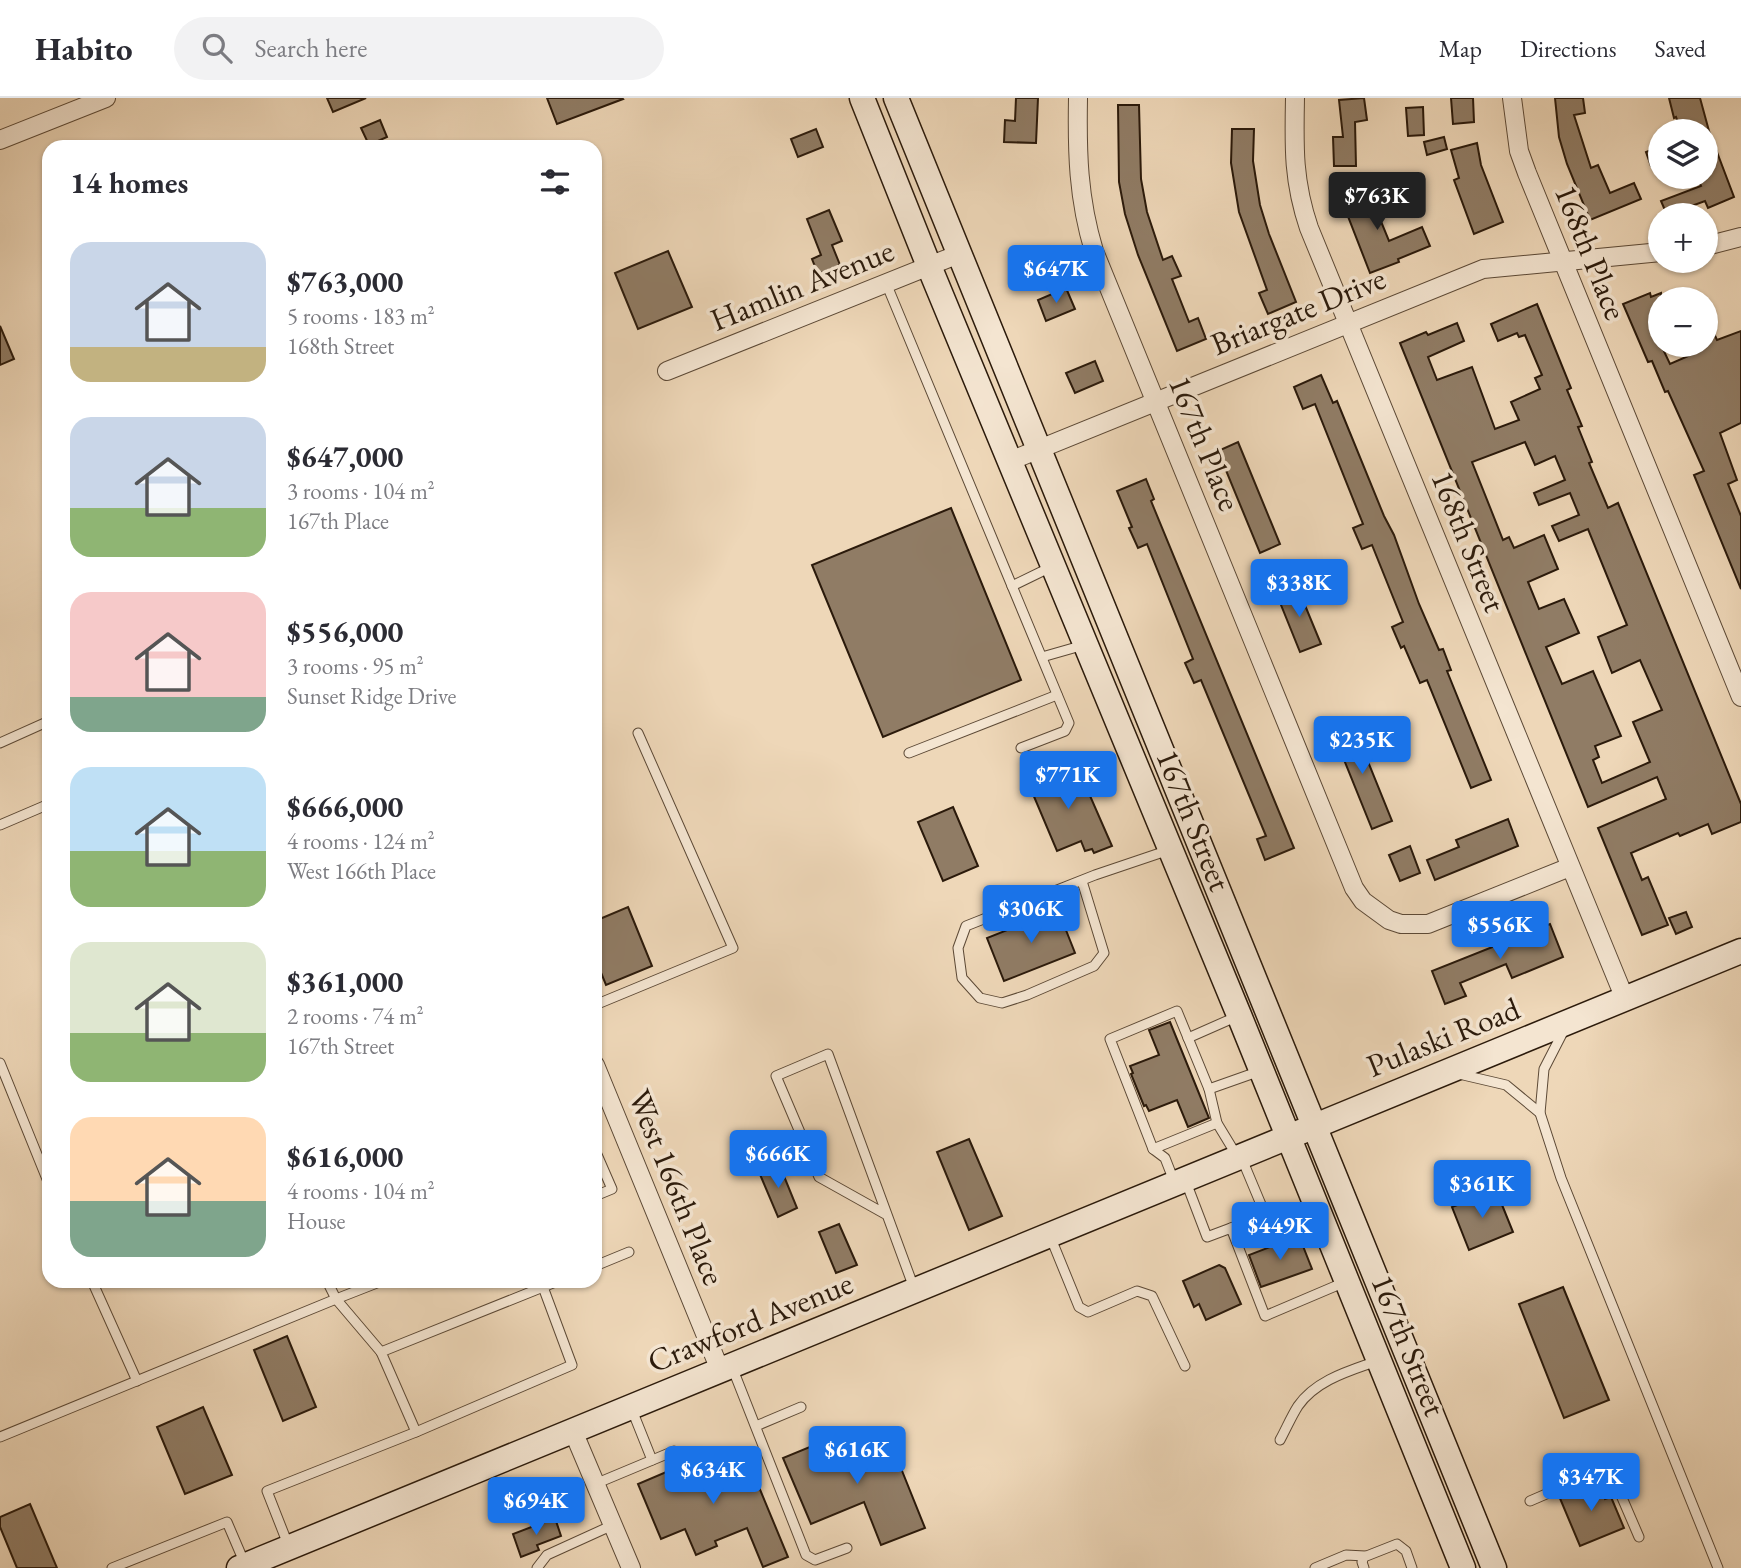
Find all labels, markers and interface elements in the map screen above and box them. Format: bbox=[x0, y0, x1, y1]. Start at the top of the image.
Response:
search box bbox=[174, 17, 664, 80]
text: Habito bbox=[35, 27, 132, 70]
icon: search bbox=[198, 29, 236, 67]
text: Search here bbox=[254, 31, 367, 65]
text: Map bbox=[1439, 33, 1482, 64]
text: Directions bbox=[1520, 33, 1617, 64]
text: Saved bbox=[1655, 33, 1706, 64]
map controls bbox=[1648, 119, 1718, 357]
button: layers bbox=[1648, 119, 1718, 189]
text: 14 homes bbox=[70, 163, 188, 202]
icon: filters bbox=[536, 163, 574, 201]
pin: $763K bbox=[1328, 172, 1426, 232]
street label: 168th Place bbox=[1545, 178, 1637, 326]
text: $763K bbox=[1345, 180, 1409, 210]
button: + bbox=[1648, 203, 1718, 273]
street label: Hamlin Avenue bbox=[704, 229, 900, 341]
pin: $647K bbox=[1007, 246, 1105, 305]
text: $647K bbox=[1024, 253, 1088, 283]
street label: Briargate Drive bbox=[1204, 257, 1392, 365]
text: $763,000 bbox=[287, 262, 403, 301]
icon: home bbox=[126, 270, 210, 354]
button: − bbox=[1648, 287, 1718, 357]
text: 5 rooms · 183 m² bbox=[287, 301, 435, 331]
text: 168th Street bbox=[287, 331, 394, 361]
street label: 167th Place bbox=[1159, 369, 1251, 517]
text: $647,000 bbox=[287, 437, 403, 476]
icon: home bbox=[126, 445, 210, 529]
street label: 168th Street bbox=[1422, 464, 1516, 618]
text: 3 rooms · 104 m² bbox=[287, 476, 435, 506]
text: 167th Place bbox=[287, 506, 389, 536]
pin: $338K bbox=[1250, 560, 1348, 619]
text: $338K bbox=[1267, 567, 1331, 597]
text: $556,000 bbox=[287, 612, 403, 651]
icon: home bbox=[126, 620, 210, 704]
text: 3 rooms · 95 m² bbox=[287, 651, 424, 681]
text: Sunset Ridge Drive bbox=[287, 681, 457, 711]
pin: $235K bbox=[1313, 716, 1411, 776]
text: $235K bbox=[1330, 724, 1394, 754]
street label: 167th Street bbox=[1147, 743, 1241, 897]
pin: $771K bbox=[1019, 752, 1117, 811]
text: $771K bbox=[1036, 759, 1100, 789]
text: $666,000 bbox=[287, 787, 403, 826]
icon: home bbox=[126, 795, 210, 879]
text: 4 rooms · 124 m² bbox=[287, 826, 435, 856]
text: West 166th Place bbox=[287, 856, 436, 886]
pin: $306K bbox=[982, 886, 1080, 945]
text: $306K bbox=[999, 893, 1063, 923]
pin: $556K bbox=[1451, 902, 1549, 961]
text: $556K bbox=[1468, 909, 1532, 939]
text: $361,000 bbox=[287, 962, 403, 1001]
icon: home bbox=[126, 970, 210, 1054]
street label: Pulaski Road bbox=[1360, 987, 1526, 1087]
text: 2 rooms · 74 m² bbox=[287, 1001, 424, 1031]
text: 167th Street bbox=[287, 1031, 394, 1061]
street label: West 166th Place bbox=[619, 1083, 735, 1291]
pin: $666K bbox=[729, 1130, 827, 1190]
text: $616,000 bbox=[287, 1137, 403, 1176]
text: $666K bbox=[746, 1138, 810, 1168]
icon: home bbox=[126, 1145, 210, 1229]
pin: $361K bbox=[1433, 1160, 1531, 1220]
text: $361K bbox=[1450, 1168, 1514, 1198]
text: 4 rooms · 104 m² bbox=[287, 1176, 435, 1206]
pin: $449K bbox=[1231, 1202, 1329, 1262]
text: House bbox=[287, 1206, 346, 1236]
text: $449K bbox=[1248, 1210, 1312, 1240]
street label: Crawford Avenue bbox=[641, 1262, 859, 1382]
street label: 167th Street bbox=[1362, 1268, 1456, 1422]
pin: $616K bbox=[808, 1426, 906, 1486]
text: $616K bbox=[825, 1434, 889, 1464]
pin: $634K bbox=[664, 1446, 762, 1506]
text: $634K bbox=[681, 1454, 745, 1484]
pin: $347K bbox=[1542, 1454, 1640, 1513]
text: $347K bbox=[1559, 1461, 1623, 1491]
pin: $694K bbox=[487, 1478, 585, 1537]
text: $694K bbox=[504, 1485, 568, 1515]

